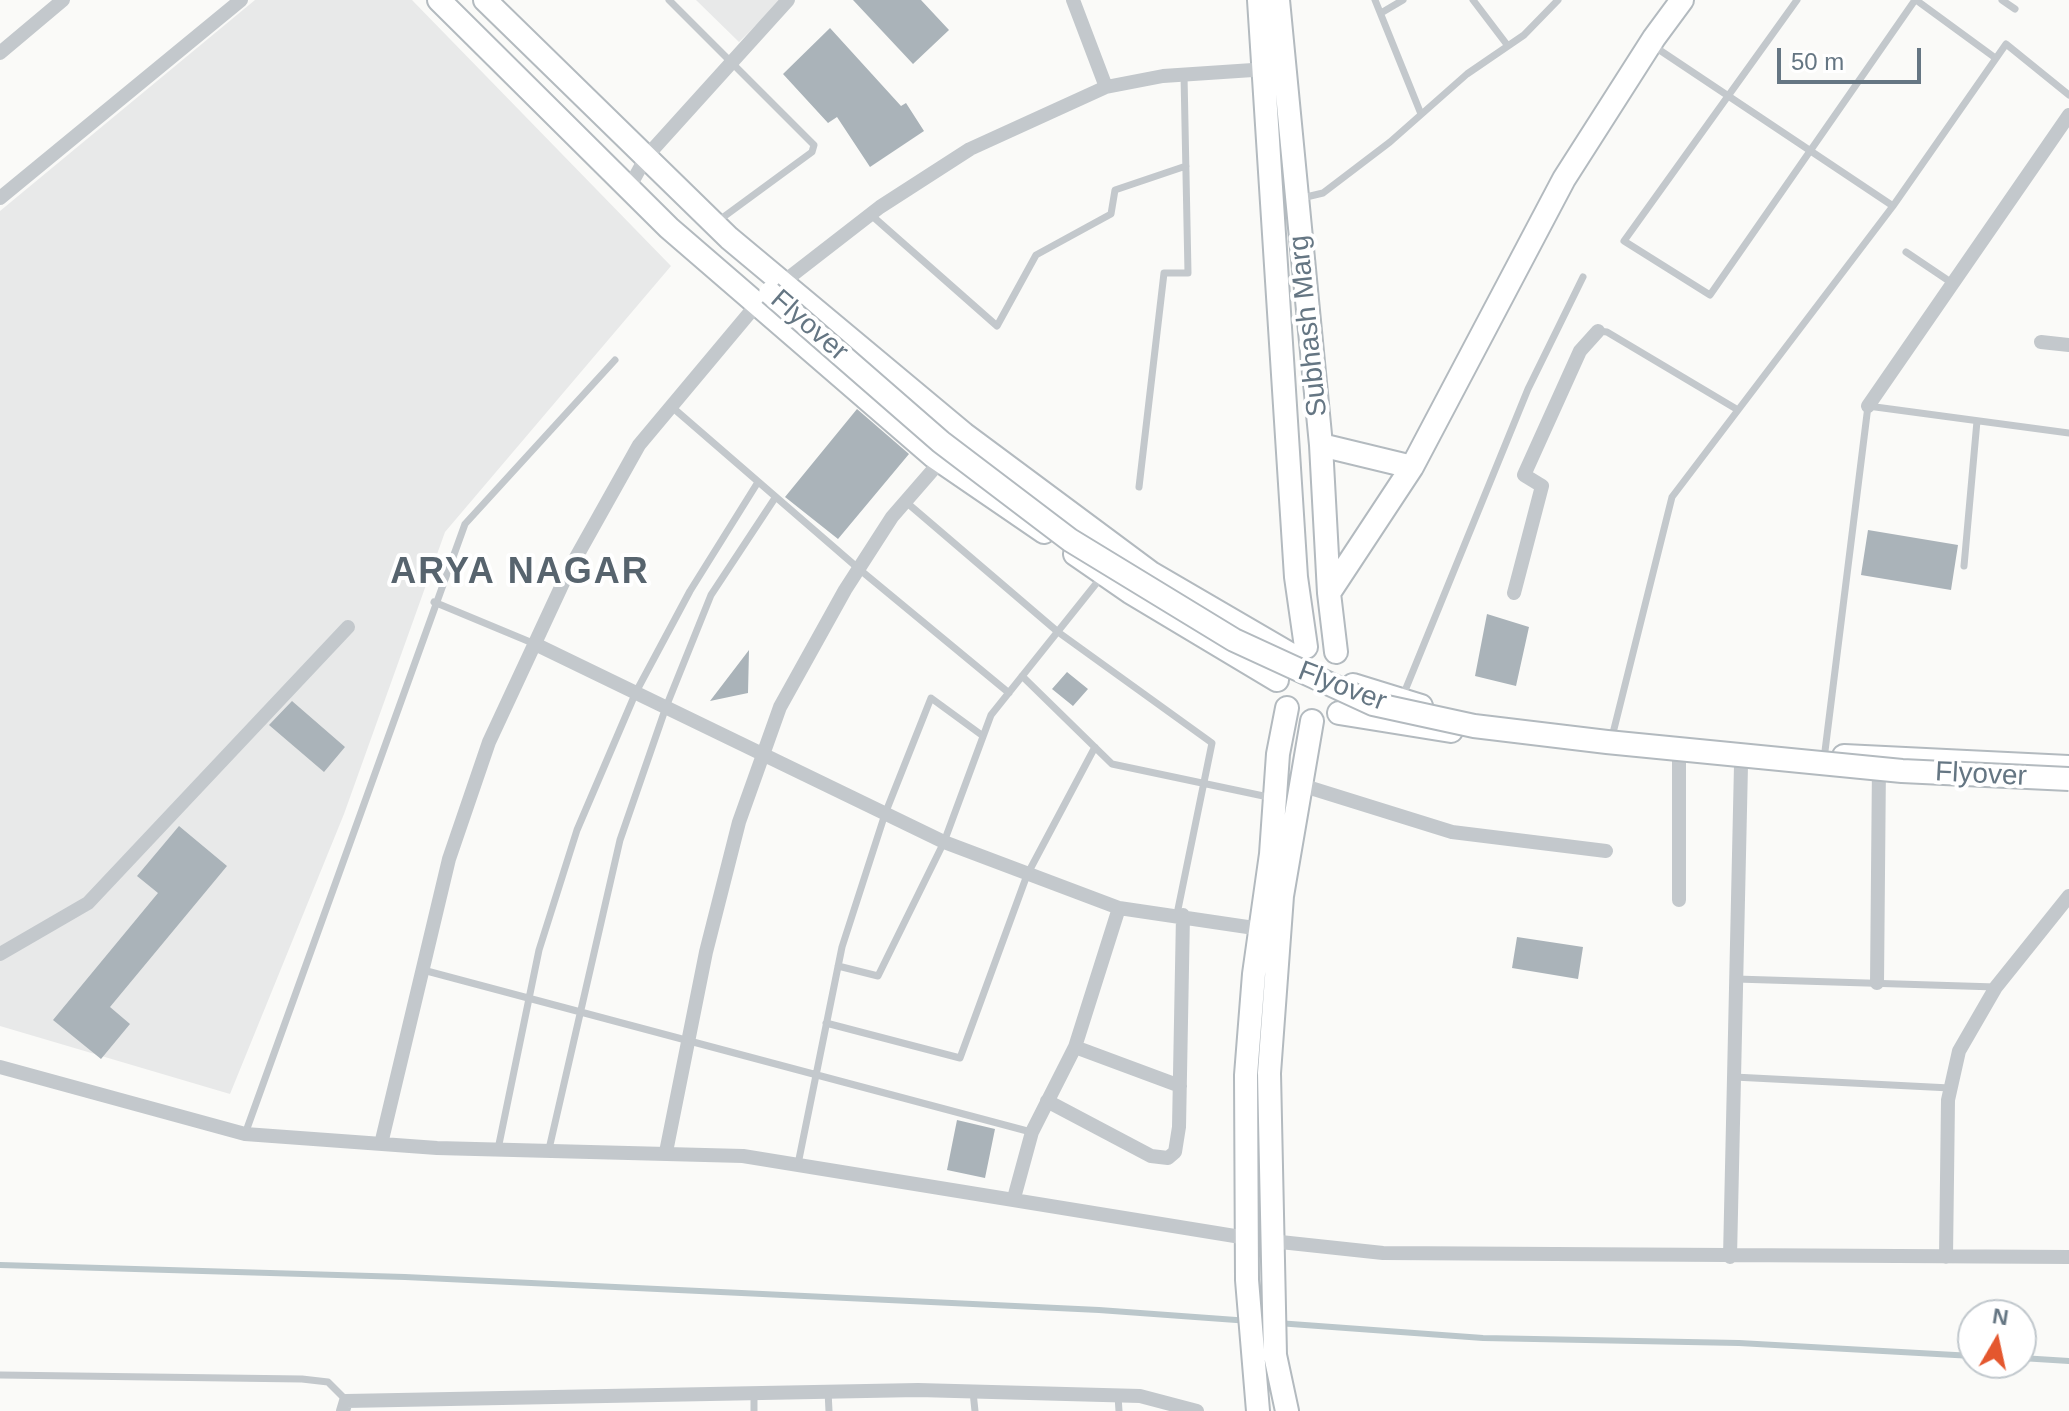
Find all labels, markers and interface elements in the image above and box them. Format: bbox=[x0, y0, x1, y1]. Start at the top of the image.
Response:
scale bar bbox=[1781, 32, 1925, 82]
text: 50 m bbox=[1791, 48, 1844, 75]
street label: Subhash Marg bbox=[1283, 234, 1335, 418]
street label: Flyover bbox=[763, 283, 855, 369]
district label: ARYA NAGAR bbox=[390, 551, 650, 595]
street label: Flyover bbox=[1293, 655, 1391, 719]
street label: Flyover bbox=[1934, 756, 2028, 794]
north arrow bbox=[1957, 1299, 2037, 1379]
text: N bbox=[1991, 1303, 2010, 1330]

